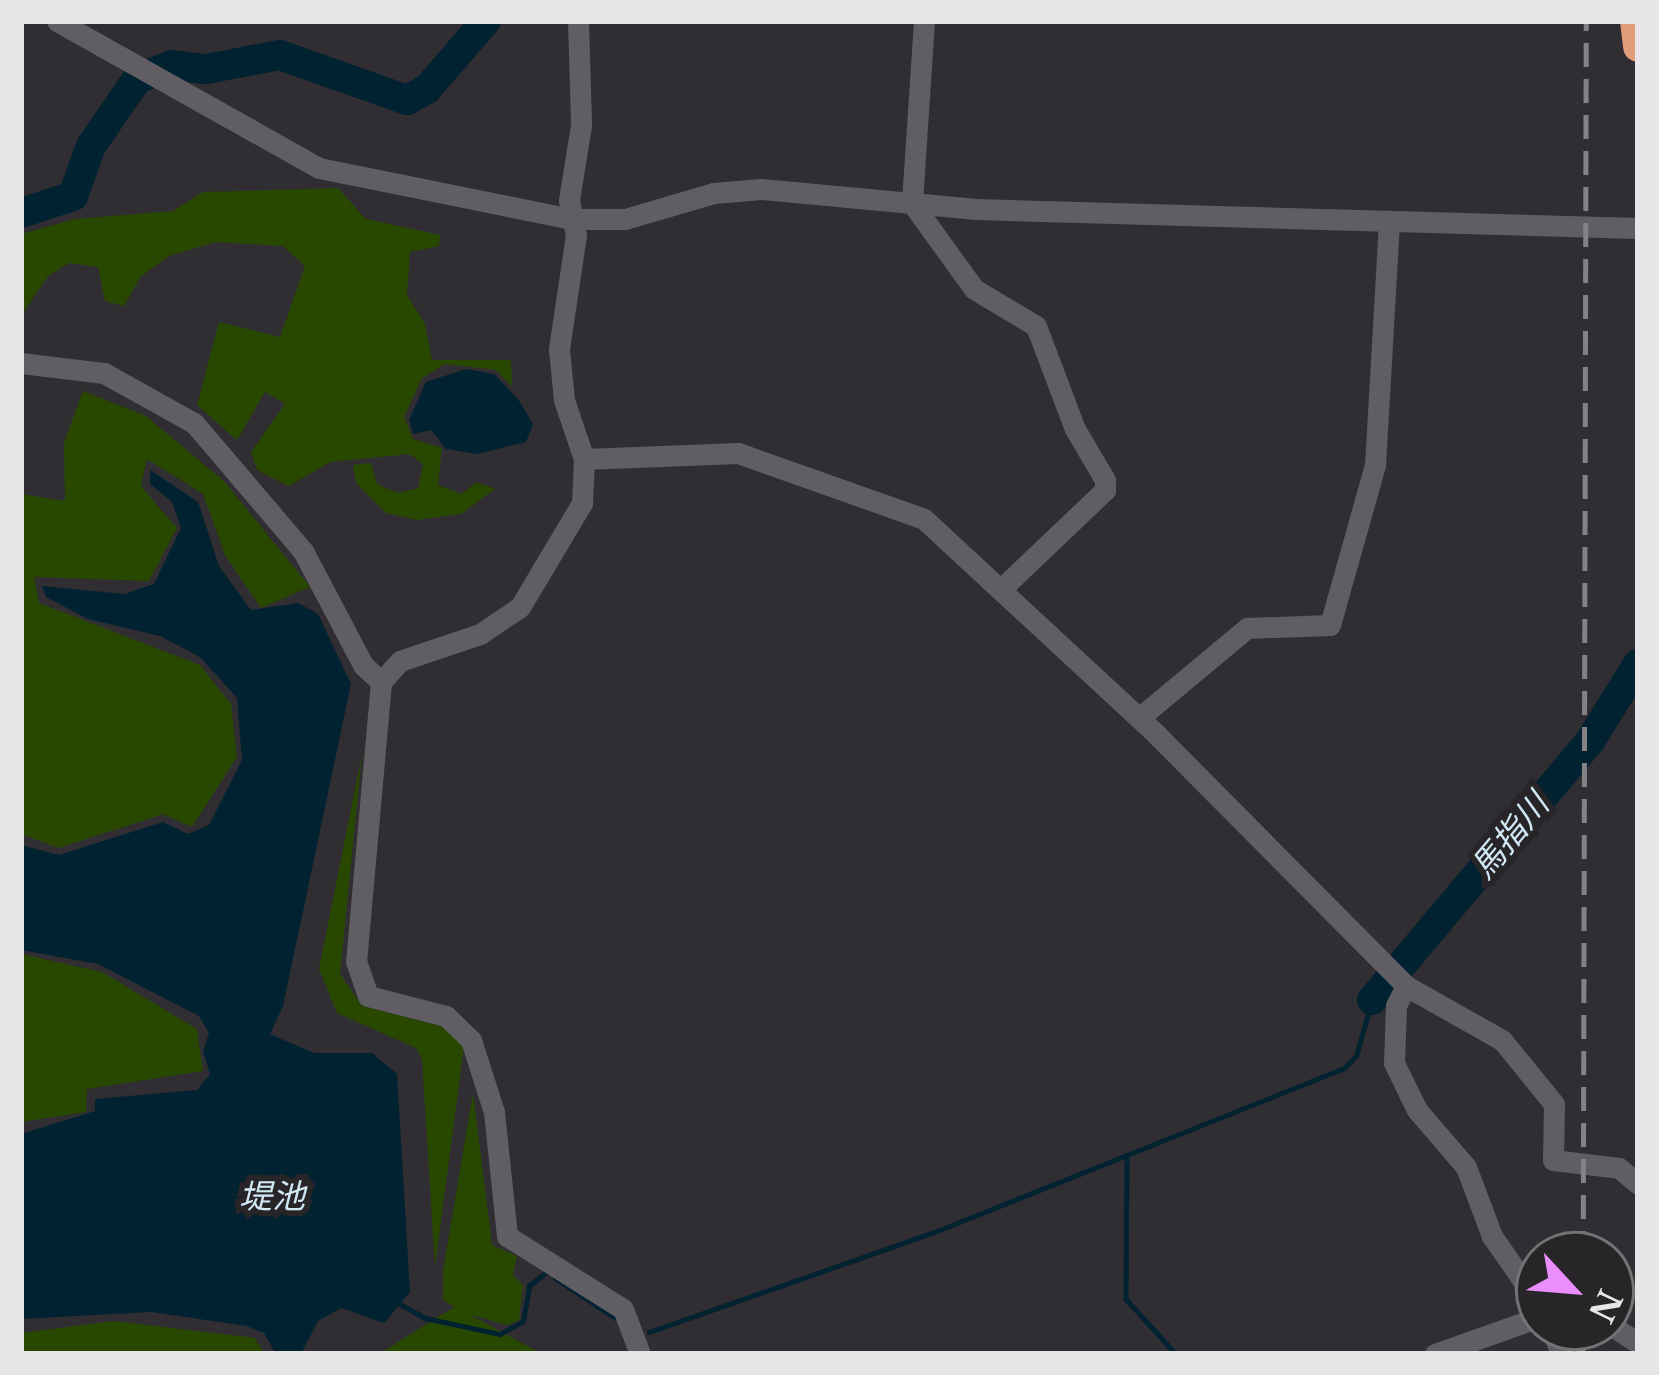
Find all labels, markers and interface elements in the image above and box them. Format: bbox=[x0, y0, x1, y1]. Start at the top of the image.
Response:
water label: 馬指川 bbox=[1463, 785, 1557, 887]
water label: 堤池 bbox=[239, 1177, 305, 1217]
north arrow bbox=[1515, 1231, 1635, 1351]
text: N bbox=[1580, 1283, 1630, 1329]

